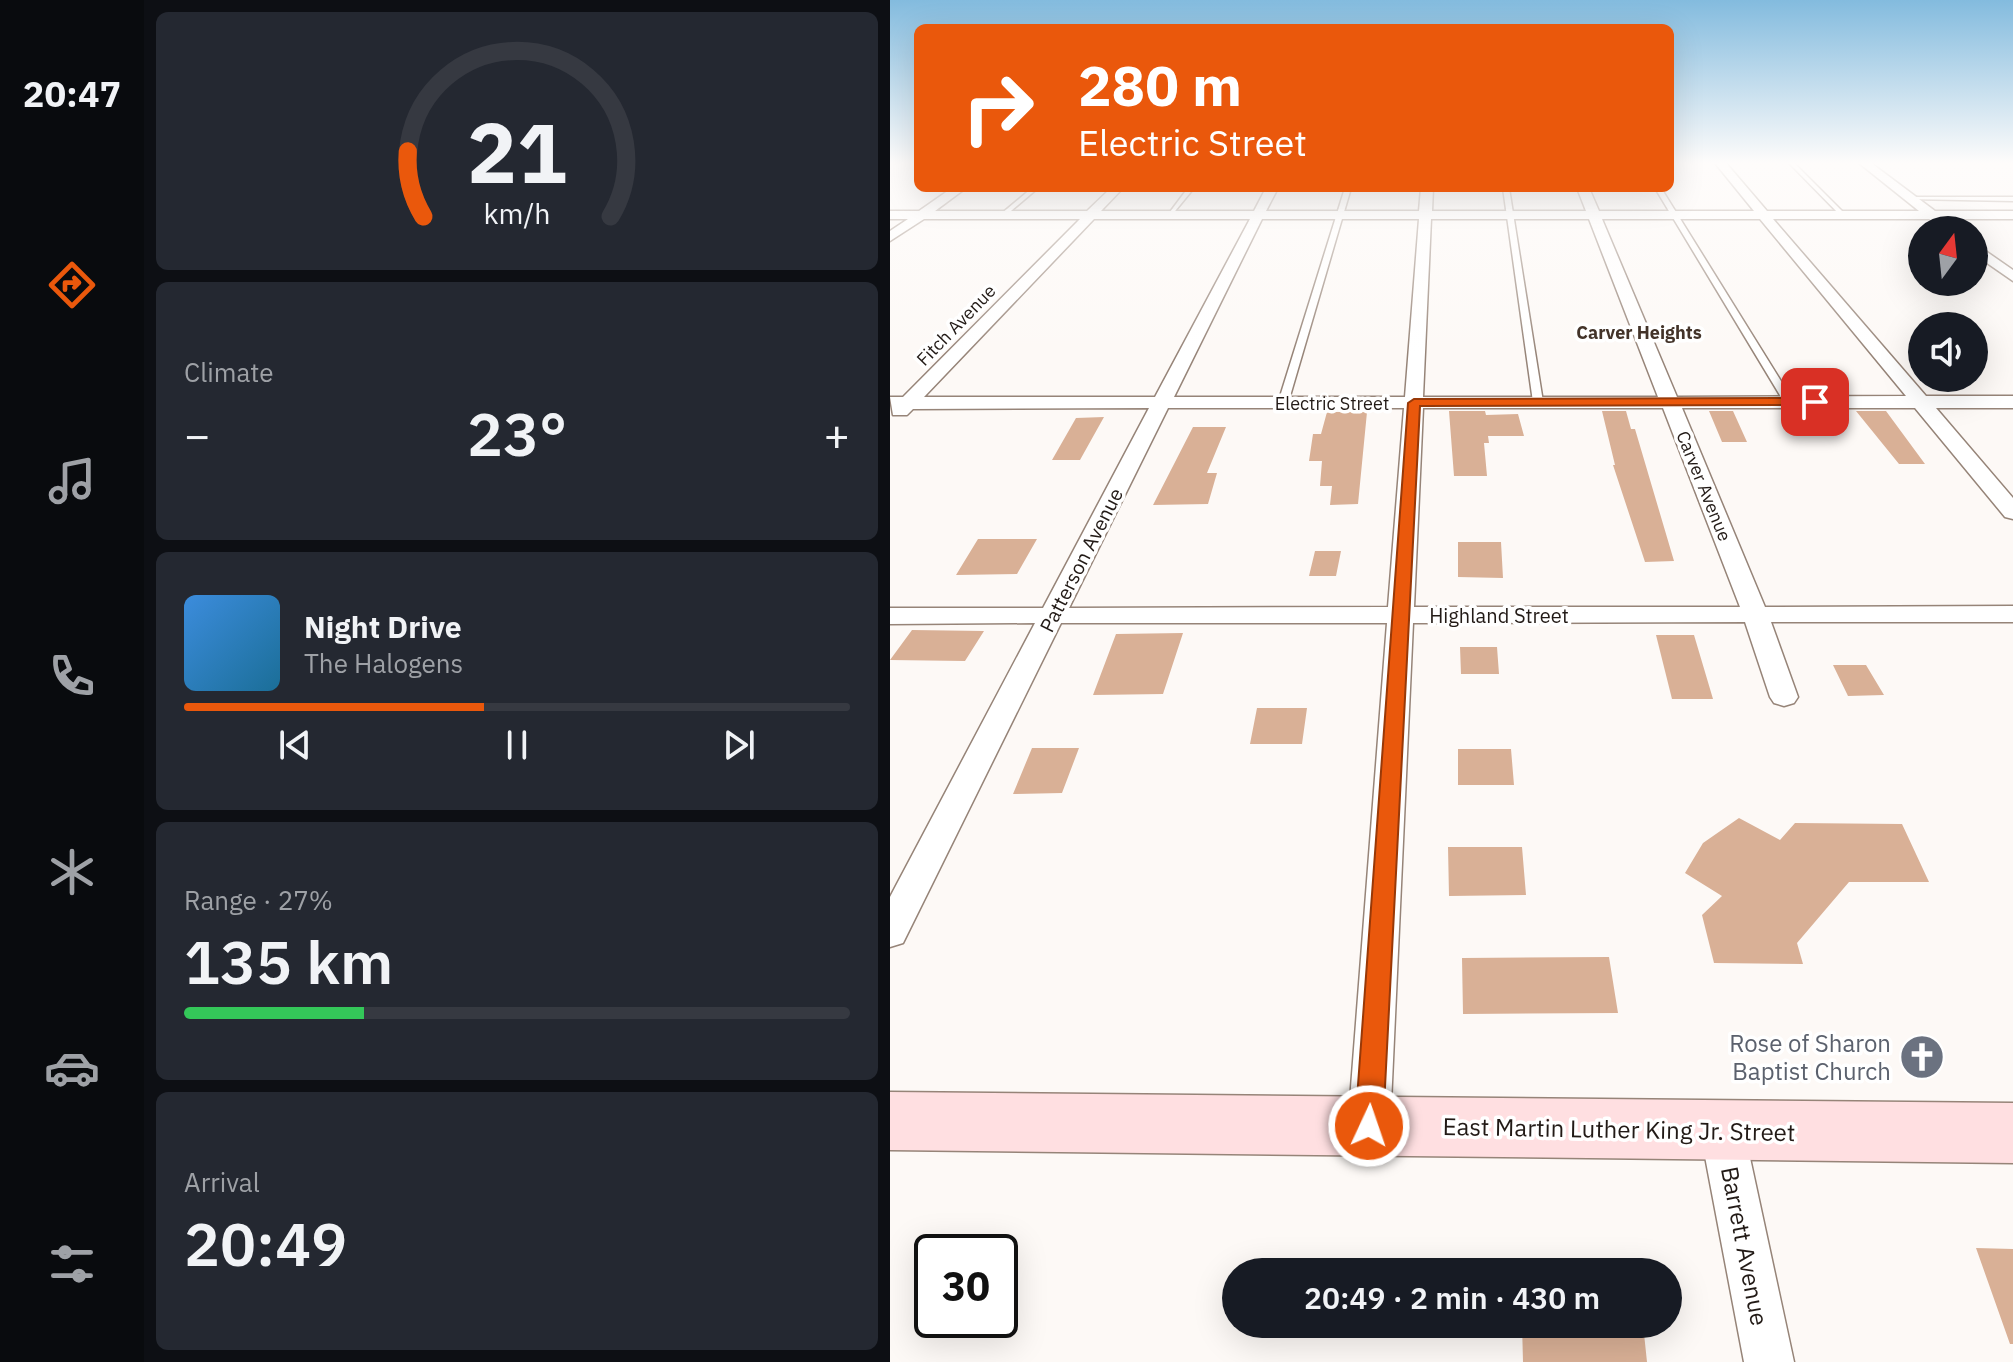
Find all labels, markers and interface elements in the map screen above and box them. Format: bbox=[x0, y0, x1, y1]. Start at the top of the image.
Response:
text: 280 m bbox=[1078, 49, 1242, 121]
icon: right bbox=[946, 56, 1050, 160]
text: 20:47 bbox=[23, 70, 121, 117]
text: 21 bbox=[467, 98, 567, 206]
text: Electric Street bbox=[1078, 119, 1307, 166]
text: km/h bbox=[483, 195, 551, 232]
north arrow bbox=[1908, 216, 1988, 296]
map controls bbox=[1908, 216, 1988, 392]
icon: directions bbox=[44, 257, 100, 313]
street label: Fitch Avenue bbox=[911, 279, 1001, 371]
button: sound bbox=[1908, 312, 1988, 392]
district label: Carver Heights bbox=[1576, 321, 1702, 344]
text: Climate bbox=[184, 355, 274, 389]
pin bbox=[1781, 368, 1849, 436]
icon: arrive bbox=[1793, 380, 1837, 424]
street label: Electric Street bbox=[1275, 392, 1389, 415]
text: 23° bbox=[467, 394, 567, 473]
text: − bbox=[184, 406, 210, 463]
text: + bbox=[824, 406, 850, 463]
street label: Carver Avenue bbox=[1671, 427, 1737, 545]
icon: music bbox=[44, 453, 100, 509]
street label: Patterson Avenue bbox=[1033, 483, 1129, 637]
street label: Highland Street bbox=[1429, 602, 1569, 629]
text: Night Drive bbox=[304, 607, 462, 646]
text: The Halogens bbox=[304, 646, 463, 680]
icon: phone bbox=[44, 648, 100, 704]
icon: previous bbox=[273, 723, 317, 767]
icon: pause bbox=[495, 723, 539, 767]
icon: next bbox=[717, 723, 761, 767]
icon: climate bbox=[44, 844, 100, 900]
text: Range · 27% bbox=[184, 883, 333, 917]
text: 135 km bbox=[184, 922, 393, 1001]
place label: Rose of Sharon Baptist Church bbox=[1729, 1027, 1891, 1087]
church icon: Rose of Sharon Baptist Church bbox=[1898, 1033, 1946, 1081]
icon: car bbox=[44, 1040, 100, 1096]
position arrow bbox=[1327, 1084, 1411, 1168]
street label: East Martin Luther King Jr. Street bbox=[1442, 1110, 1796, 1148]
street label: Barrett Avenue bbox=[1714, 1164, 1776, 1328]
text: Arrival bbox=[184, 1165, 260, 1199]
text: 20:49 bbox=[184, 1204, 347, 1283]
speed limit sign: 30 bbox=[914, 1234, 1018, 1338]
icon: filters bbox=[44, 1236, 100, 1292]
text: 20:49 · 2 min · 430 m bbox=[1304, 1278, 1600, 1317]

